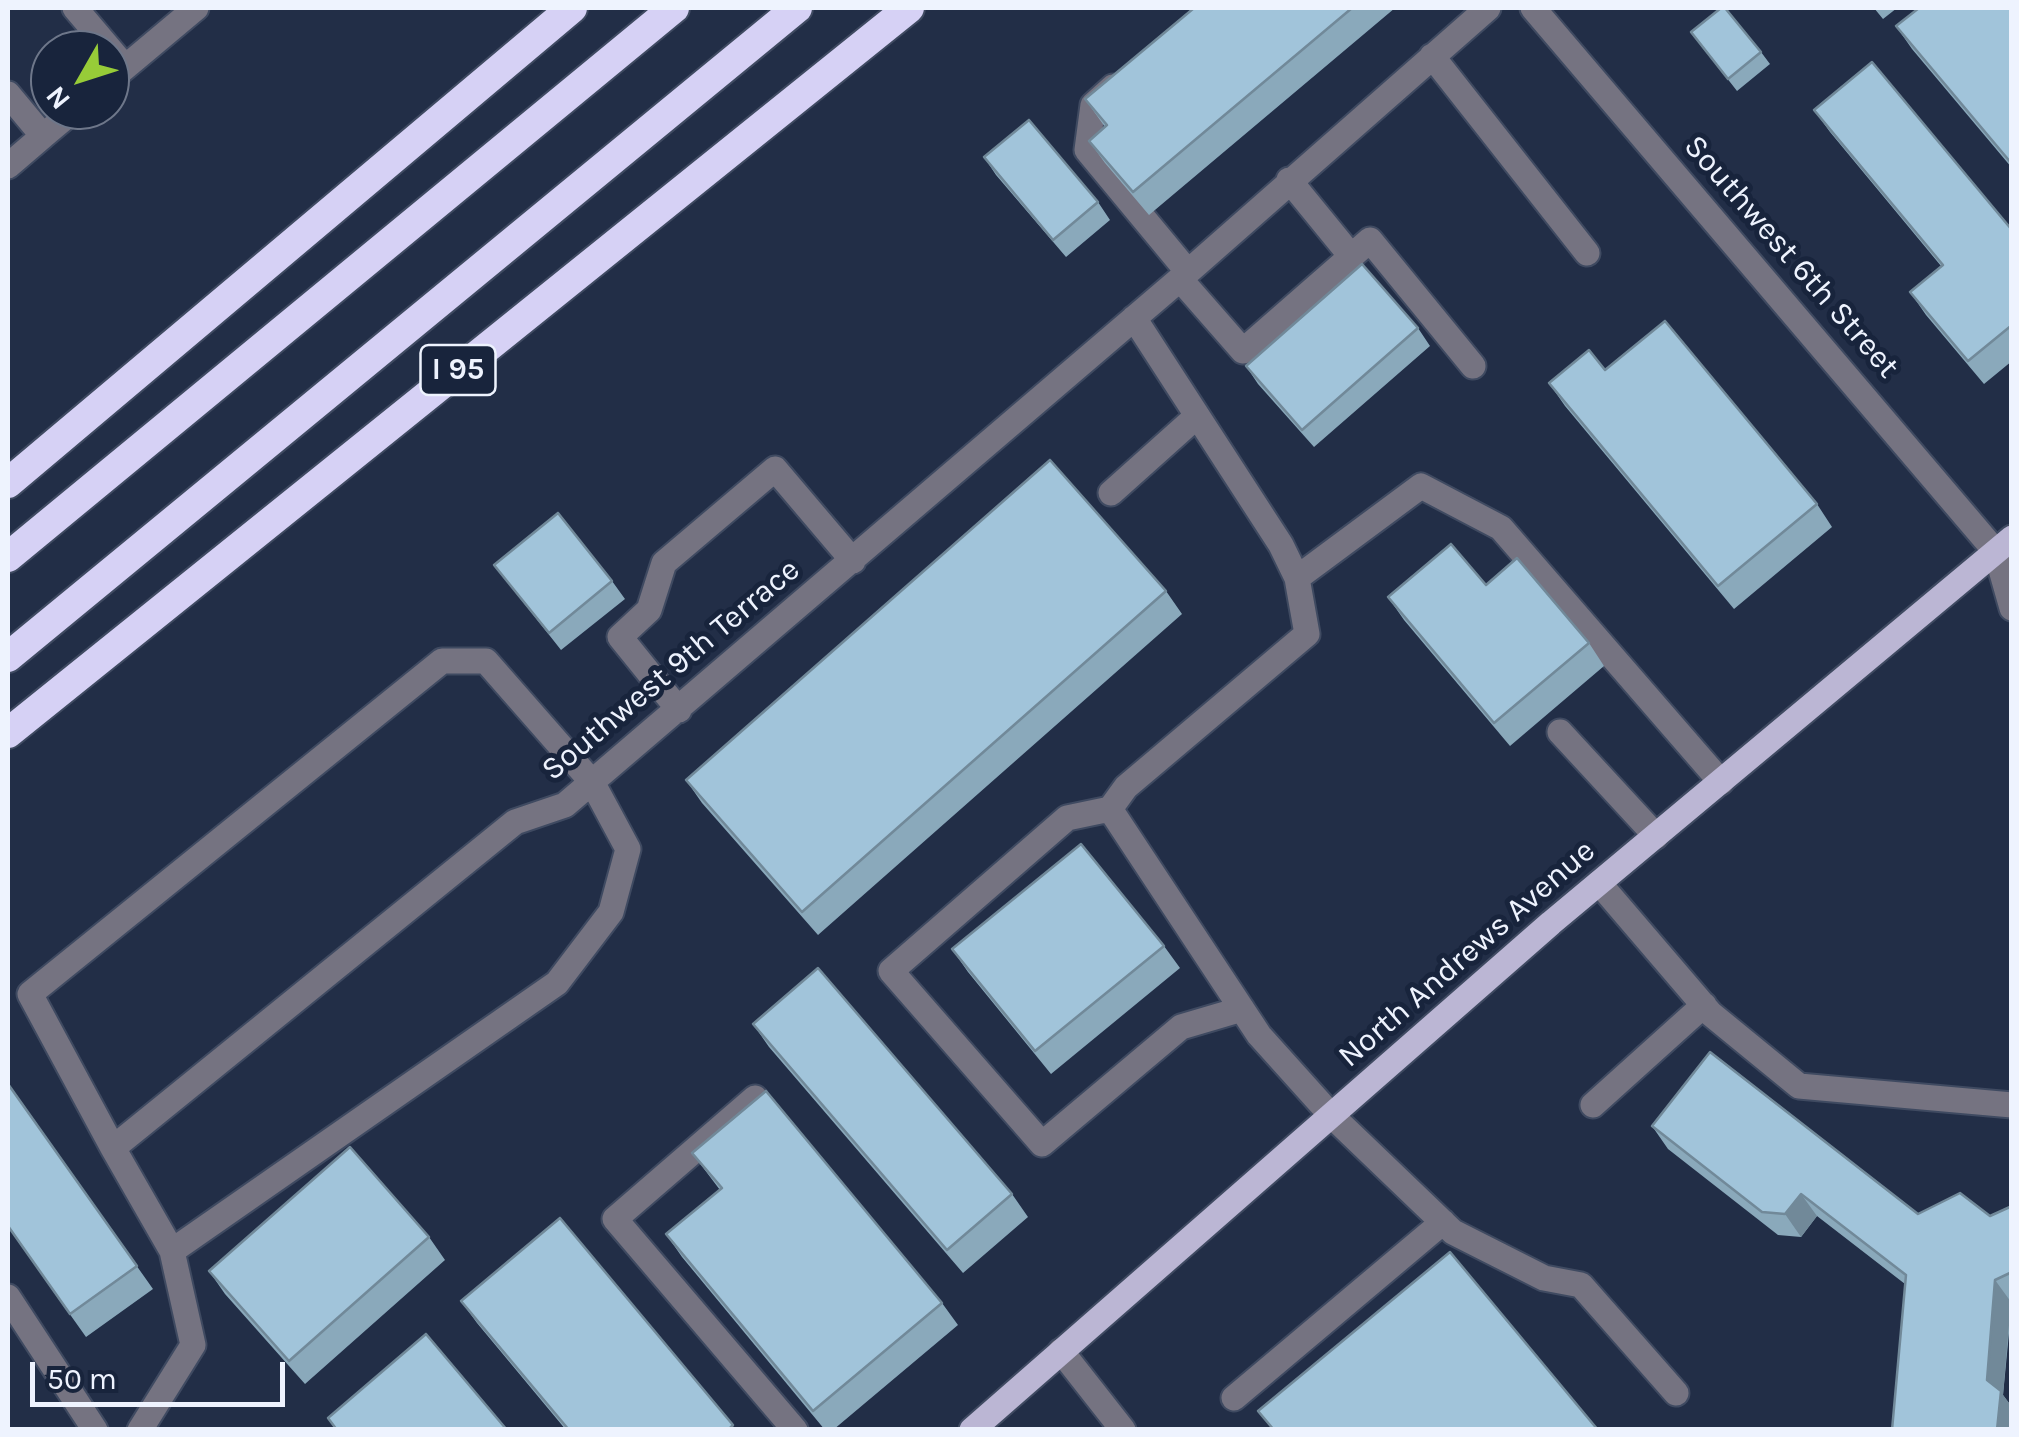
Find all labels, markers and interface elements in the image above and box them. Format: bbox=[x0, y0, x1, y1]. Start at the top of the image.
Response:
north arrow bbox=[30, 30, 130, 130]
text: N bbox=[39, 80, 77, 116]
street label: Southwest 6th Street bbox=[1675, 128, 1907, 386]
road number: I 95 bbox=[420, 345, 496, 395]
street label: Southwest 9th Terrace bbox=[534, 551, 808, 789]
street label: North Andrews Avenue bbox=[1331, 832, 1603, 1076]
scale bar bbox=[35, 1342, 290, 1404]
text: 50 m bbox=[47, 1361, 117, 1397]

